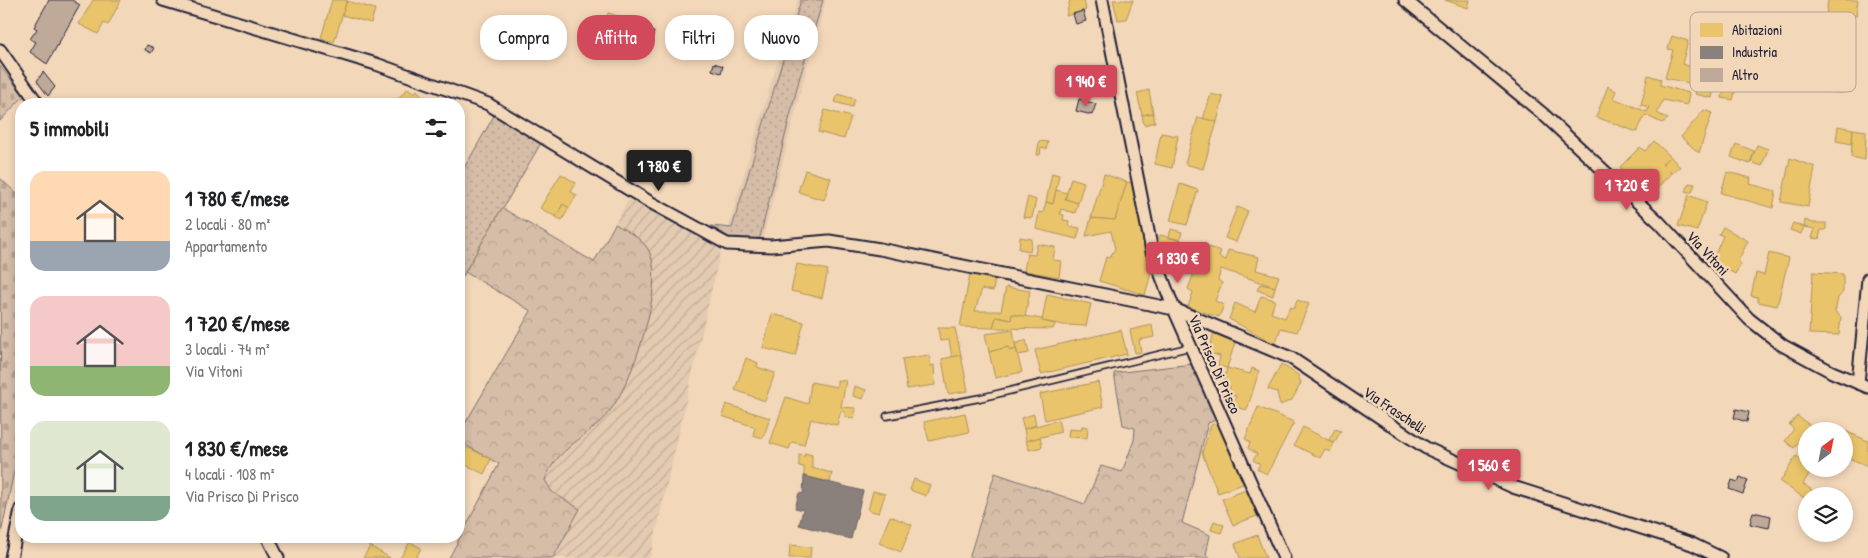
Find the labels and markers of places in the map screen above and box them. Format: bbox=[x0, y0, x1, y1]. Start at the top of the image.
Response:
pin: 1 940 € bbox=[1040, 64, 1132, 107]
pin: 1 780 € bbox=[613, 150, 705, 192]
pin: 1 720 € bbox=[1581, 168, 1673, 211]
pin: 1 830 € bbox=[1132, 242, 1224, 284]
pin: 1 560 € bbox=[1443, 448, 1535, 491]

